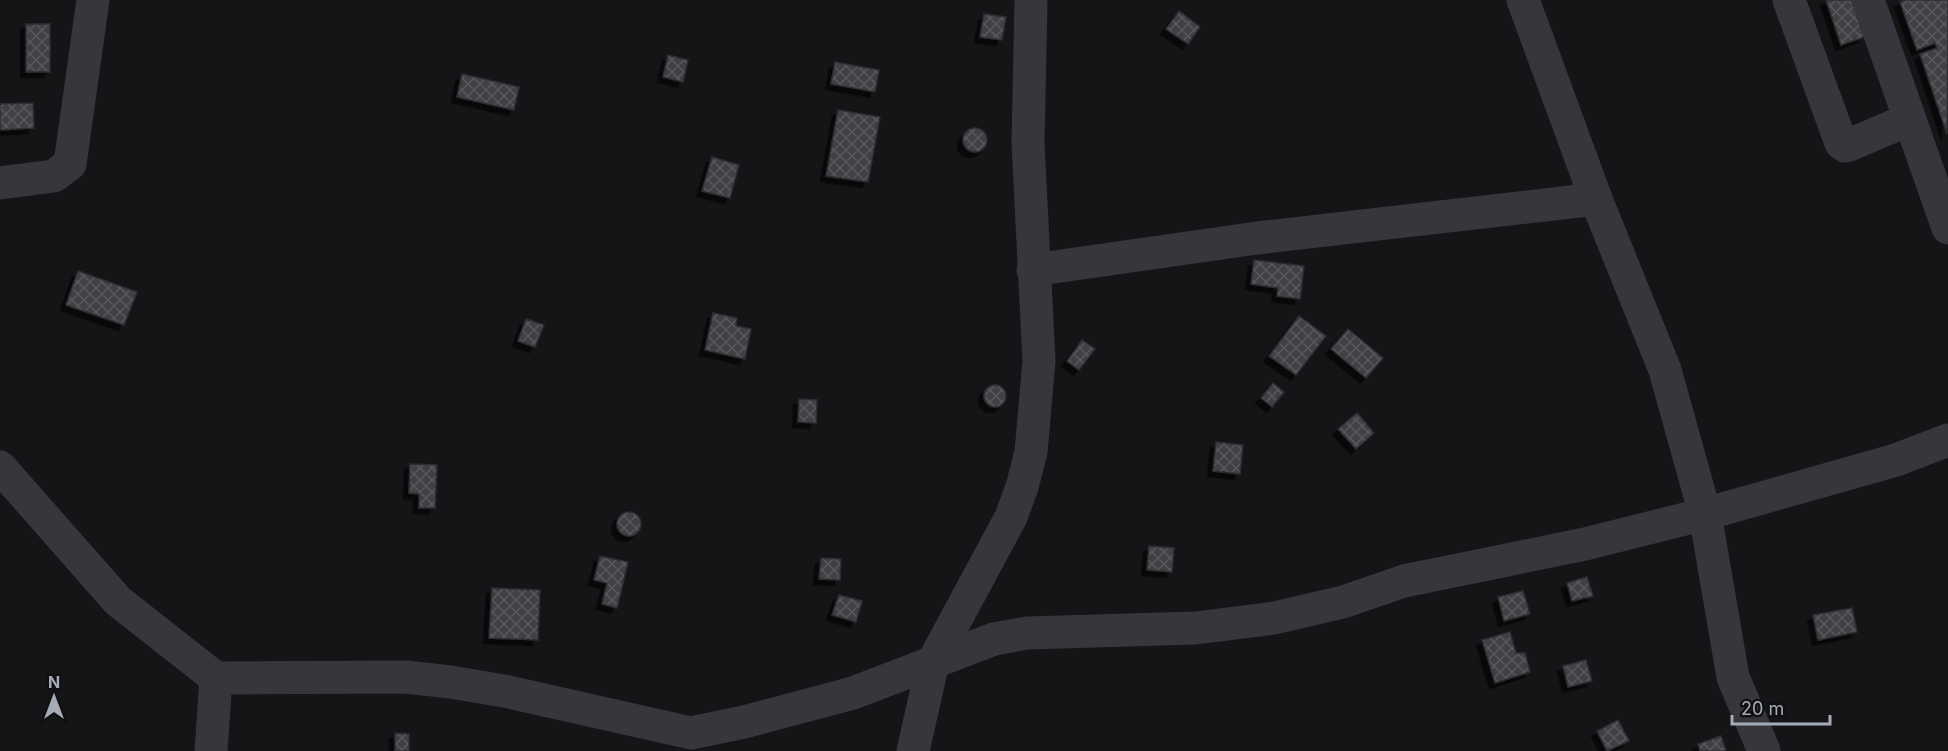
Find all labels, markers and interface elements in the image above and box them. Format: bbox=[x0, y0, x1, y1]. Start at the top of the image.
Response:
north arrow bbox=[24, 667, 84, 727]
text: N bbox=[48, 672, 60, 692]
scale bar bbox=[1732, 688, 1830, 726]
text: 20 m bbox=[1741, 698, 1784, 719]

